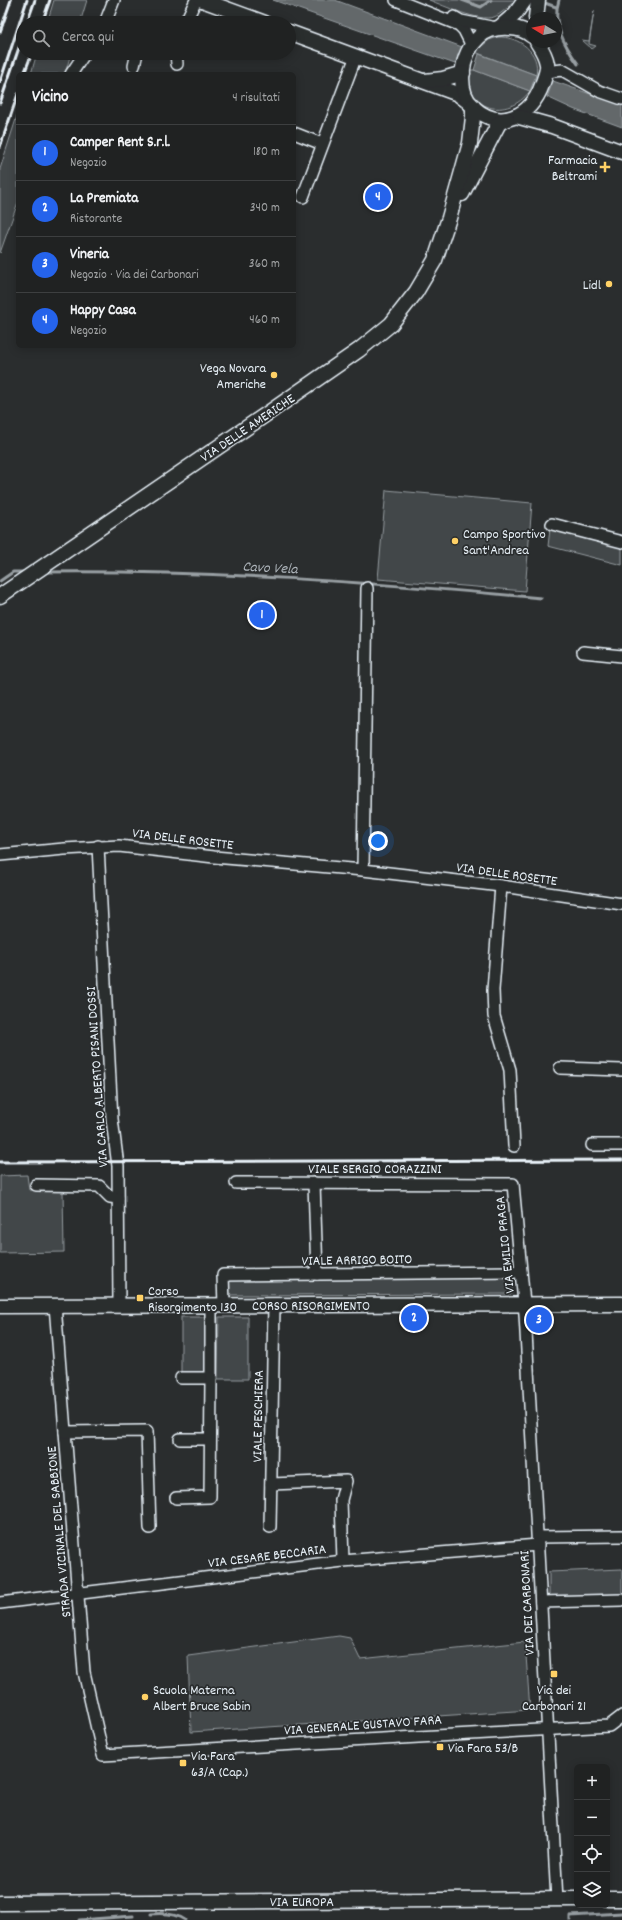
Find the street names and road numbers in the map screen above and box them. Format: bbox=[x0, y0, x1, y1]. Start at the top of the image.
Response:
street label: VIA DELLE AMERICHE bbox=[197, 389, 300, 468]
street label: VIA DELLE ROSETTE bbox=[131, 824, 235, 856]
street label: VIA DELLE ROSETTE bbox=[455, 858, 559, 892]
street label: VIA CARLO ALBERTO PISANI DOSSI bbox=[82, 985, 114, 1168]
street label: VIALE SERGIO CORAZZINI bbox=[308, 1160, 442, 1180]
street label: VIA EMILIO PRAGA bbox=[491, 1195, 521, 1294]
street label: VIALE ARRIGO BOITO bbox=[302, 1250, 412, 1272]
street label: CORSO RISORGIMENTO bbox=[252, 1297, 370, 1317]
street label: VIALE PESCHIERA bbox=[248, 1369, 270, 1462]
street label: STRADA VICINALE DEL SABBIONE bbox=[42, 1445, 77, 1618]
street label: VIA CESARE BECCARIA bbox=[207, 1540, 328, 1574]
street label: VIA DEI CARBONARI bbox=[515, 1549, 541, 1656]
street label: VIA GENERALE GUSTAVO FARA bbox=[284, 1710, 443, 1741]
street label: VIA EUROPA bbox=[270, 1893, 334, 1913]

